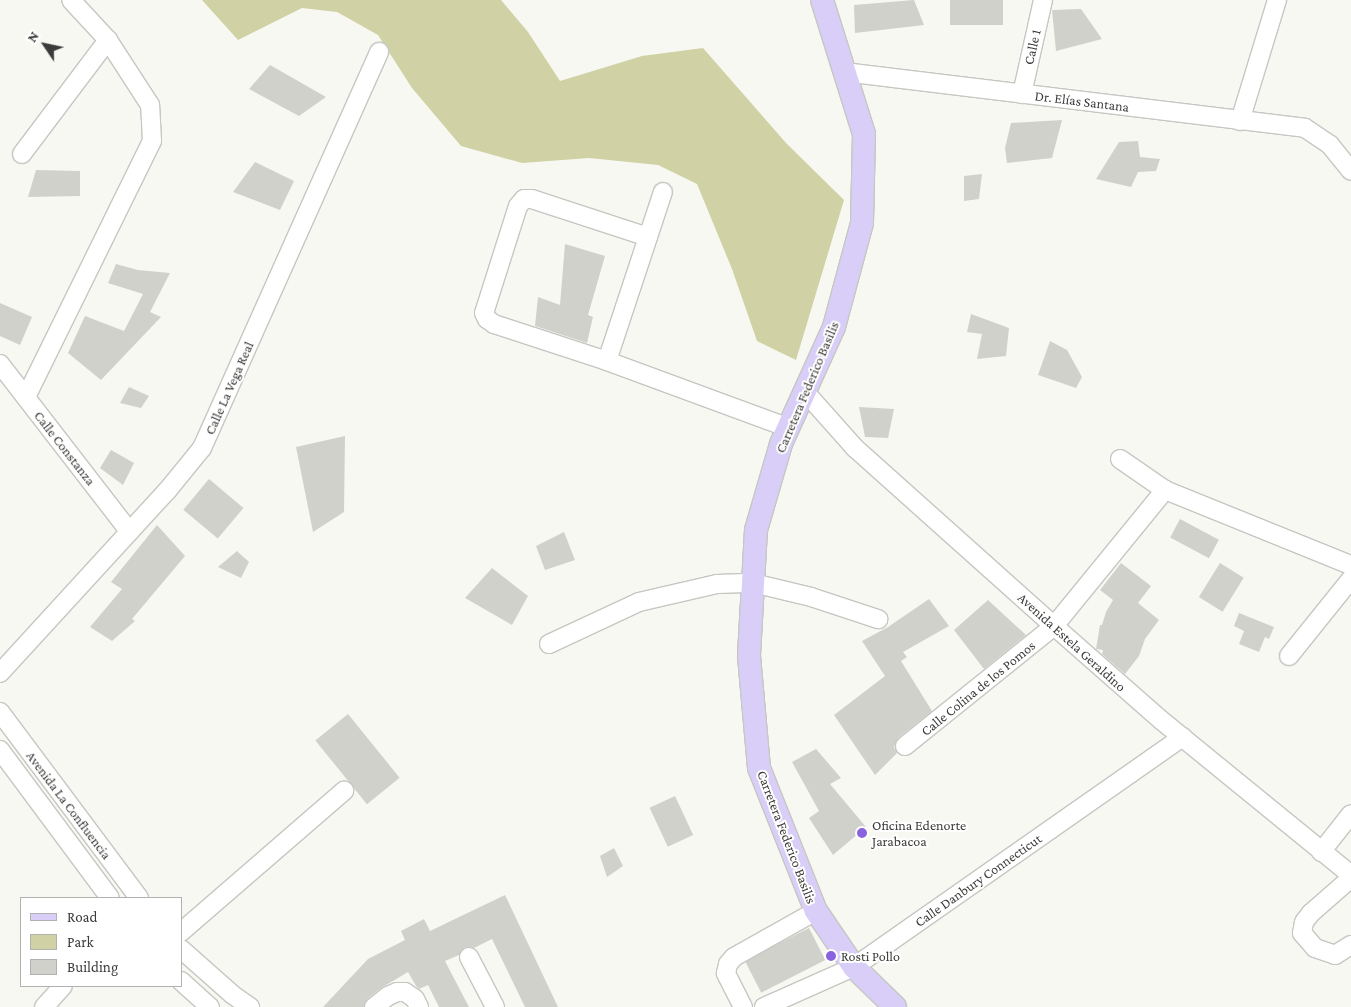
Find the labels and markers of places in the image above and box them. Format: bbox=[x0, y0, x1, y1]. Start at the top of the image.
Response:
place label: Oficina Edenorte Jarabacoa bbox=[872, 817, 966, 850]
marker: Oficina Edenorte Jarabacoa bbox=[856, 827, 868, 839]
place label: Rosti Pollo bbox=[841, 948, 900, 964]
marker: Rosti Pollo bbox=[825, 950, 837, 962]

